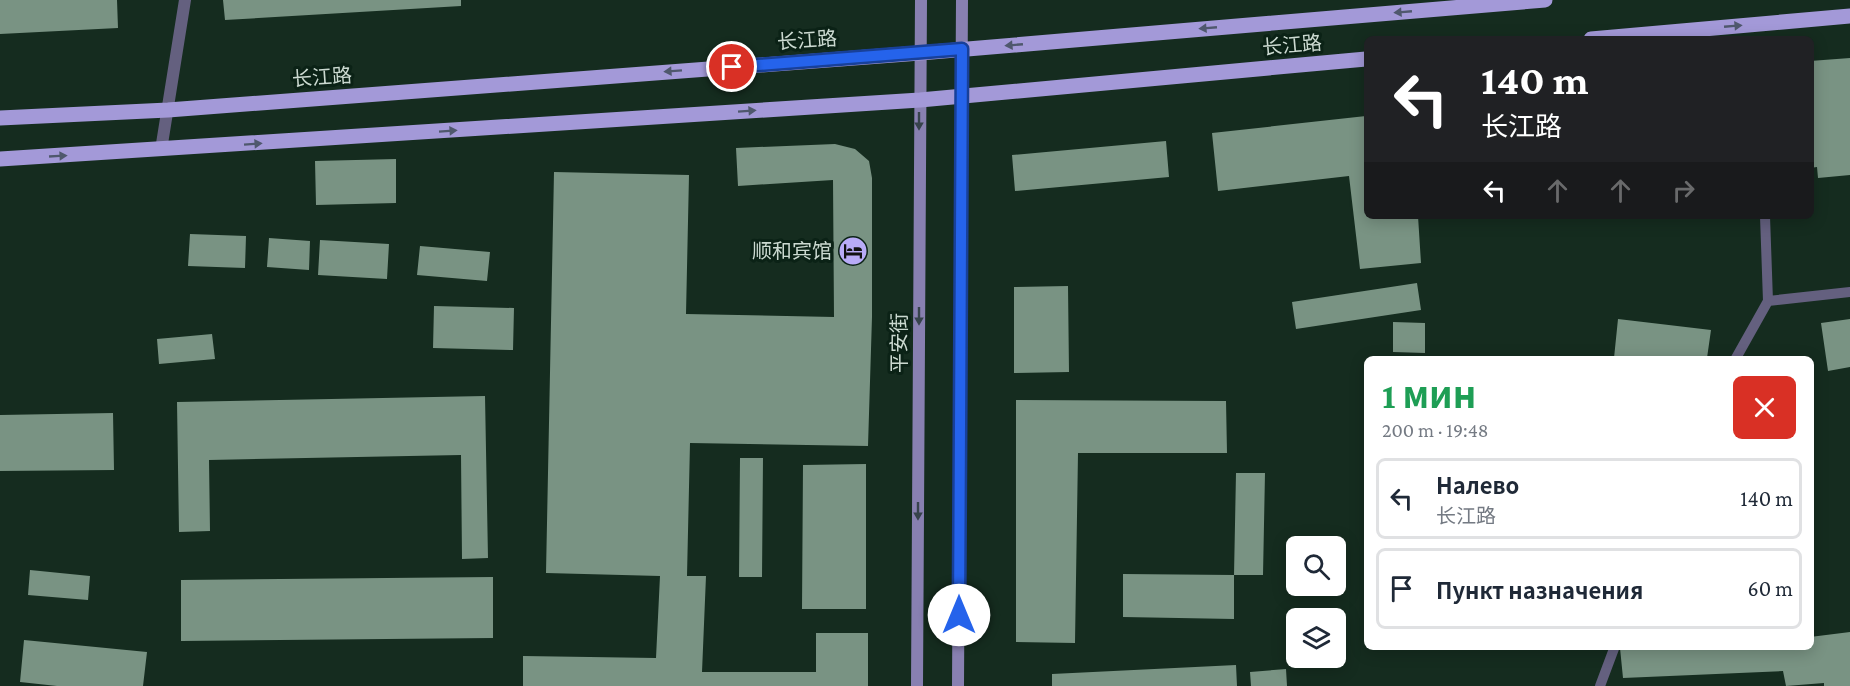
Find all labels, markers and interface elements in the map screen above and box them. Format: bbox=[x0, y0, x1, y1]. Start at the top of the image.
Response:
one-way arrow bbox=[1393, 7, 1412, 17]
one-way arrow bbox=[1724, 21, 1743, 31]
one-way arrow bbox=[1199, 24, 1218, 33]
street label: 长江路 bbox=[776, 27, 838, 53]
street label: 长江路 bbox=[1261, 31, 1323, 59]
one-way arrow bbox=[1005, 40, 1024, 50]
pin bbox=[706, 41, 757, 92]
icon: arrive bbox=[715, 50, 748, 83]
text: 140 m bbox=[1481, 56, 1589, 103]
icon: left bbox=[1382, 60, 1460, 138]
street label: 长江路 bbox=[291, 64, 353, 90]
one-way arrow bbox=[664, 67, 683, 76]
one-way arrow bbox=[737, 106, 756, 116]
one-way arrow bbox=[915, 112, 924, 131]
text: 长江路 bbox=[1481, 112, 1562, 142]
one-way arrow bbox=[438, 126, 457, 136]
one-way arrow bbox=[244, 139, 263, 149]
one-way arrow bbox=[49, 151, 68, 161]
icon: left bbox=[1478, 174, 1511, 207]
icon: ahead bbox=[1541, 174, 1574, 207]
icon: ahead bbox=[1604, 174, 1637, 207]
icon: right bbox=[1667, 174, 1700, 207]
hotel icon: 顺和宾馆 bbox=[837, 235, 869, 267]
place label: 顺和宾馆 bbox=[752, 240, 832, 262]
one-way arrow bbox=[914, 307, 924, 326]
street label: 平安街 bbox=[888, 313, 910, 373]
text: 1 мин bbox=[1382, 376, 1476, 416]
button: close bbox=[1733, 376, 1796, 439]
text: 200 m · 19:48 bbox=[1382, 419, 1489, 441]
text: Налево bbox=[1436, 474, 1519, 499]
icon: left bbox=[1385, 482, 1418, 515]
text: 140 m bbox=[1740, 486, 1793, 511]
one-way arrow bbox=[913, 502, 923, 521]
text: 长江路 bbox=[1436, 505, 1496, 527]
map controls bbox=[1286, 536, 1346, 668]
button: search bbox=[1286, 536, 1346, 596]
icon: arrive bbox=[1385, 572, 1418, 605]
text: 60 m bbox=[1748, 576, 1793, 601]
text: Пункт назначения bbox=[1436, 579, 1643, 604]
position arrow bbox=[927, 583, 991, 647]
button: layers bbox=[1286, 608, 1346, 668]

